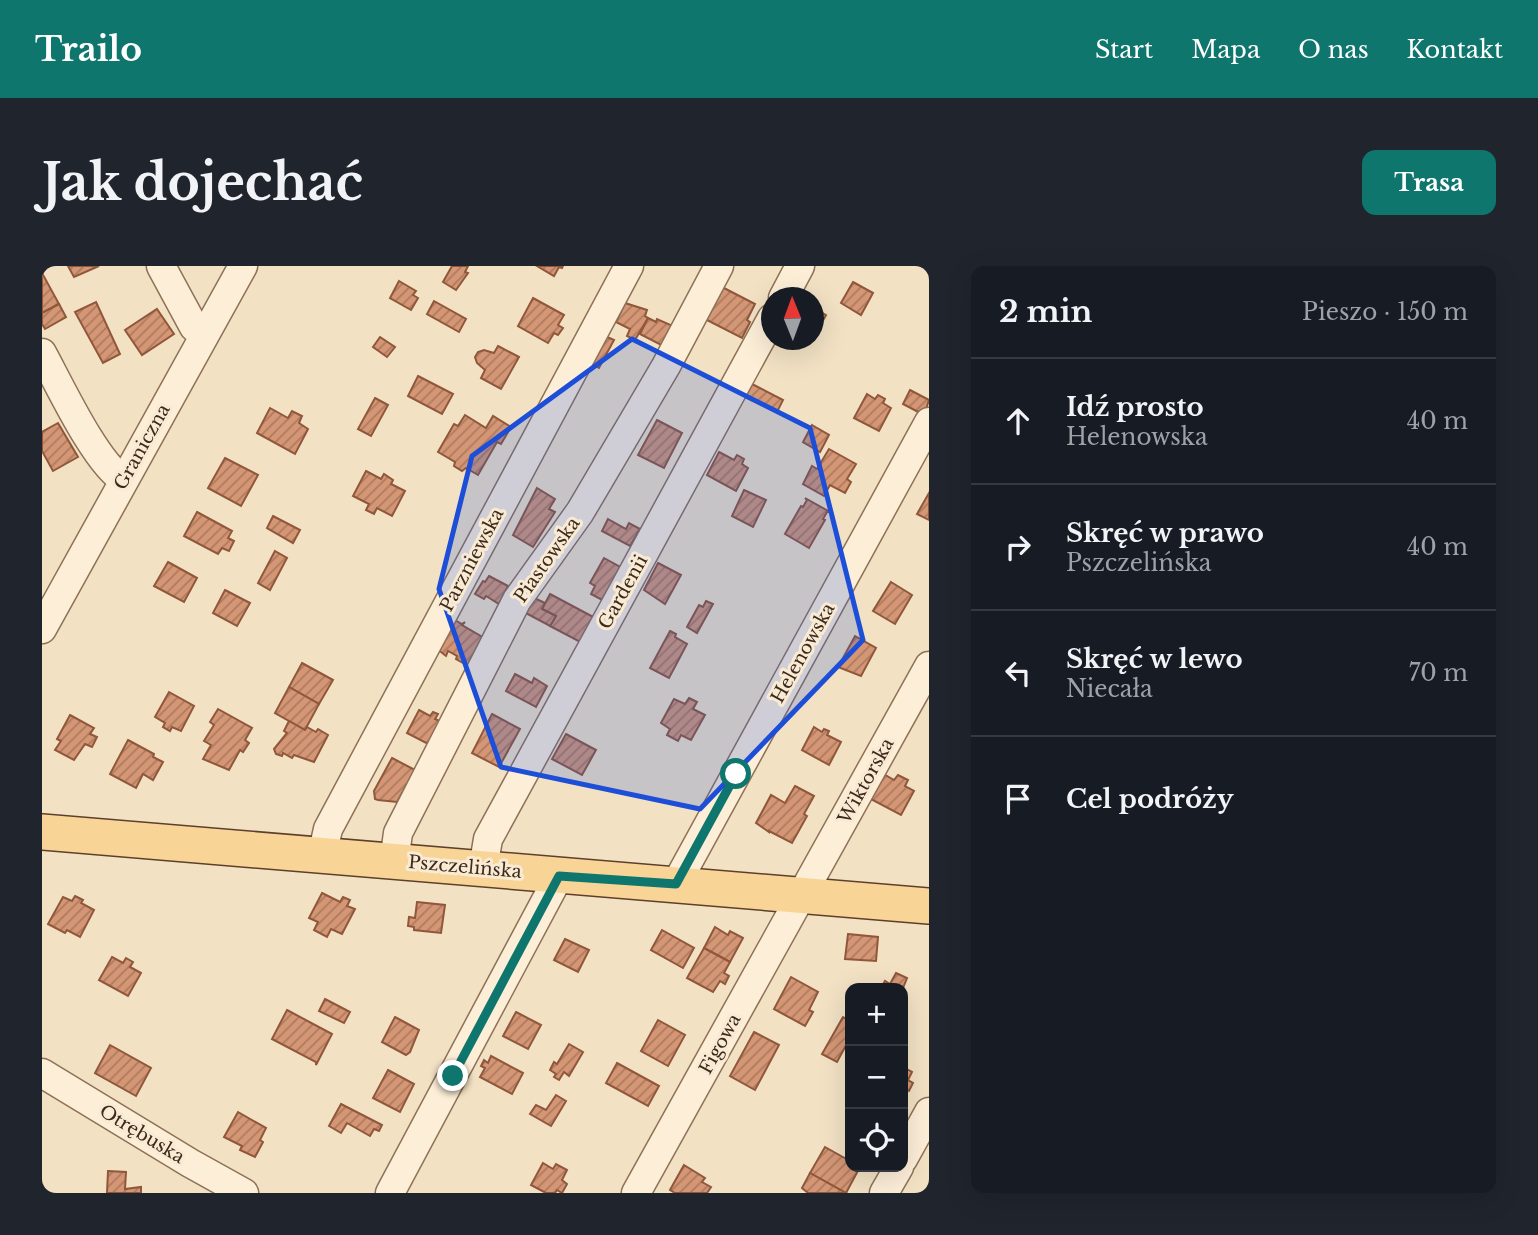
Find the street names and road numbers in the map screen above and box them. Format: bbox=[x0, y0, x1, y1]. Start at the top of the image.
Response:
street label: Graniczna bbox=[109, 400, 175, 494]
street label: Parzniewska bbox=[436, 505, 508, 615]
street label: Piastowska bbox=[510, 513, 584, 607]
street label: Gardenii bbox=[594, 551, 652, 633]
street label: Helenowska bbox=[766, 599, 840, 707]
street label: Wiktorska bbox=[833, 734, 899, 829]
street label: Pszczelińska bbox=[407, 851, 523, 883]
street label: Figowa bbox=[695, 1010, 745, 1078]
street label: Otrębuska bbox=[95, 1100, 189, 1168]

